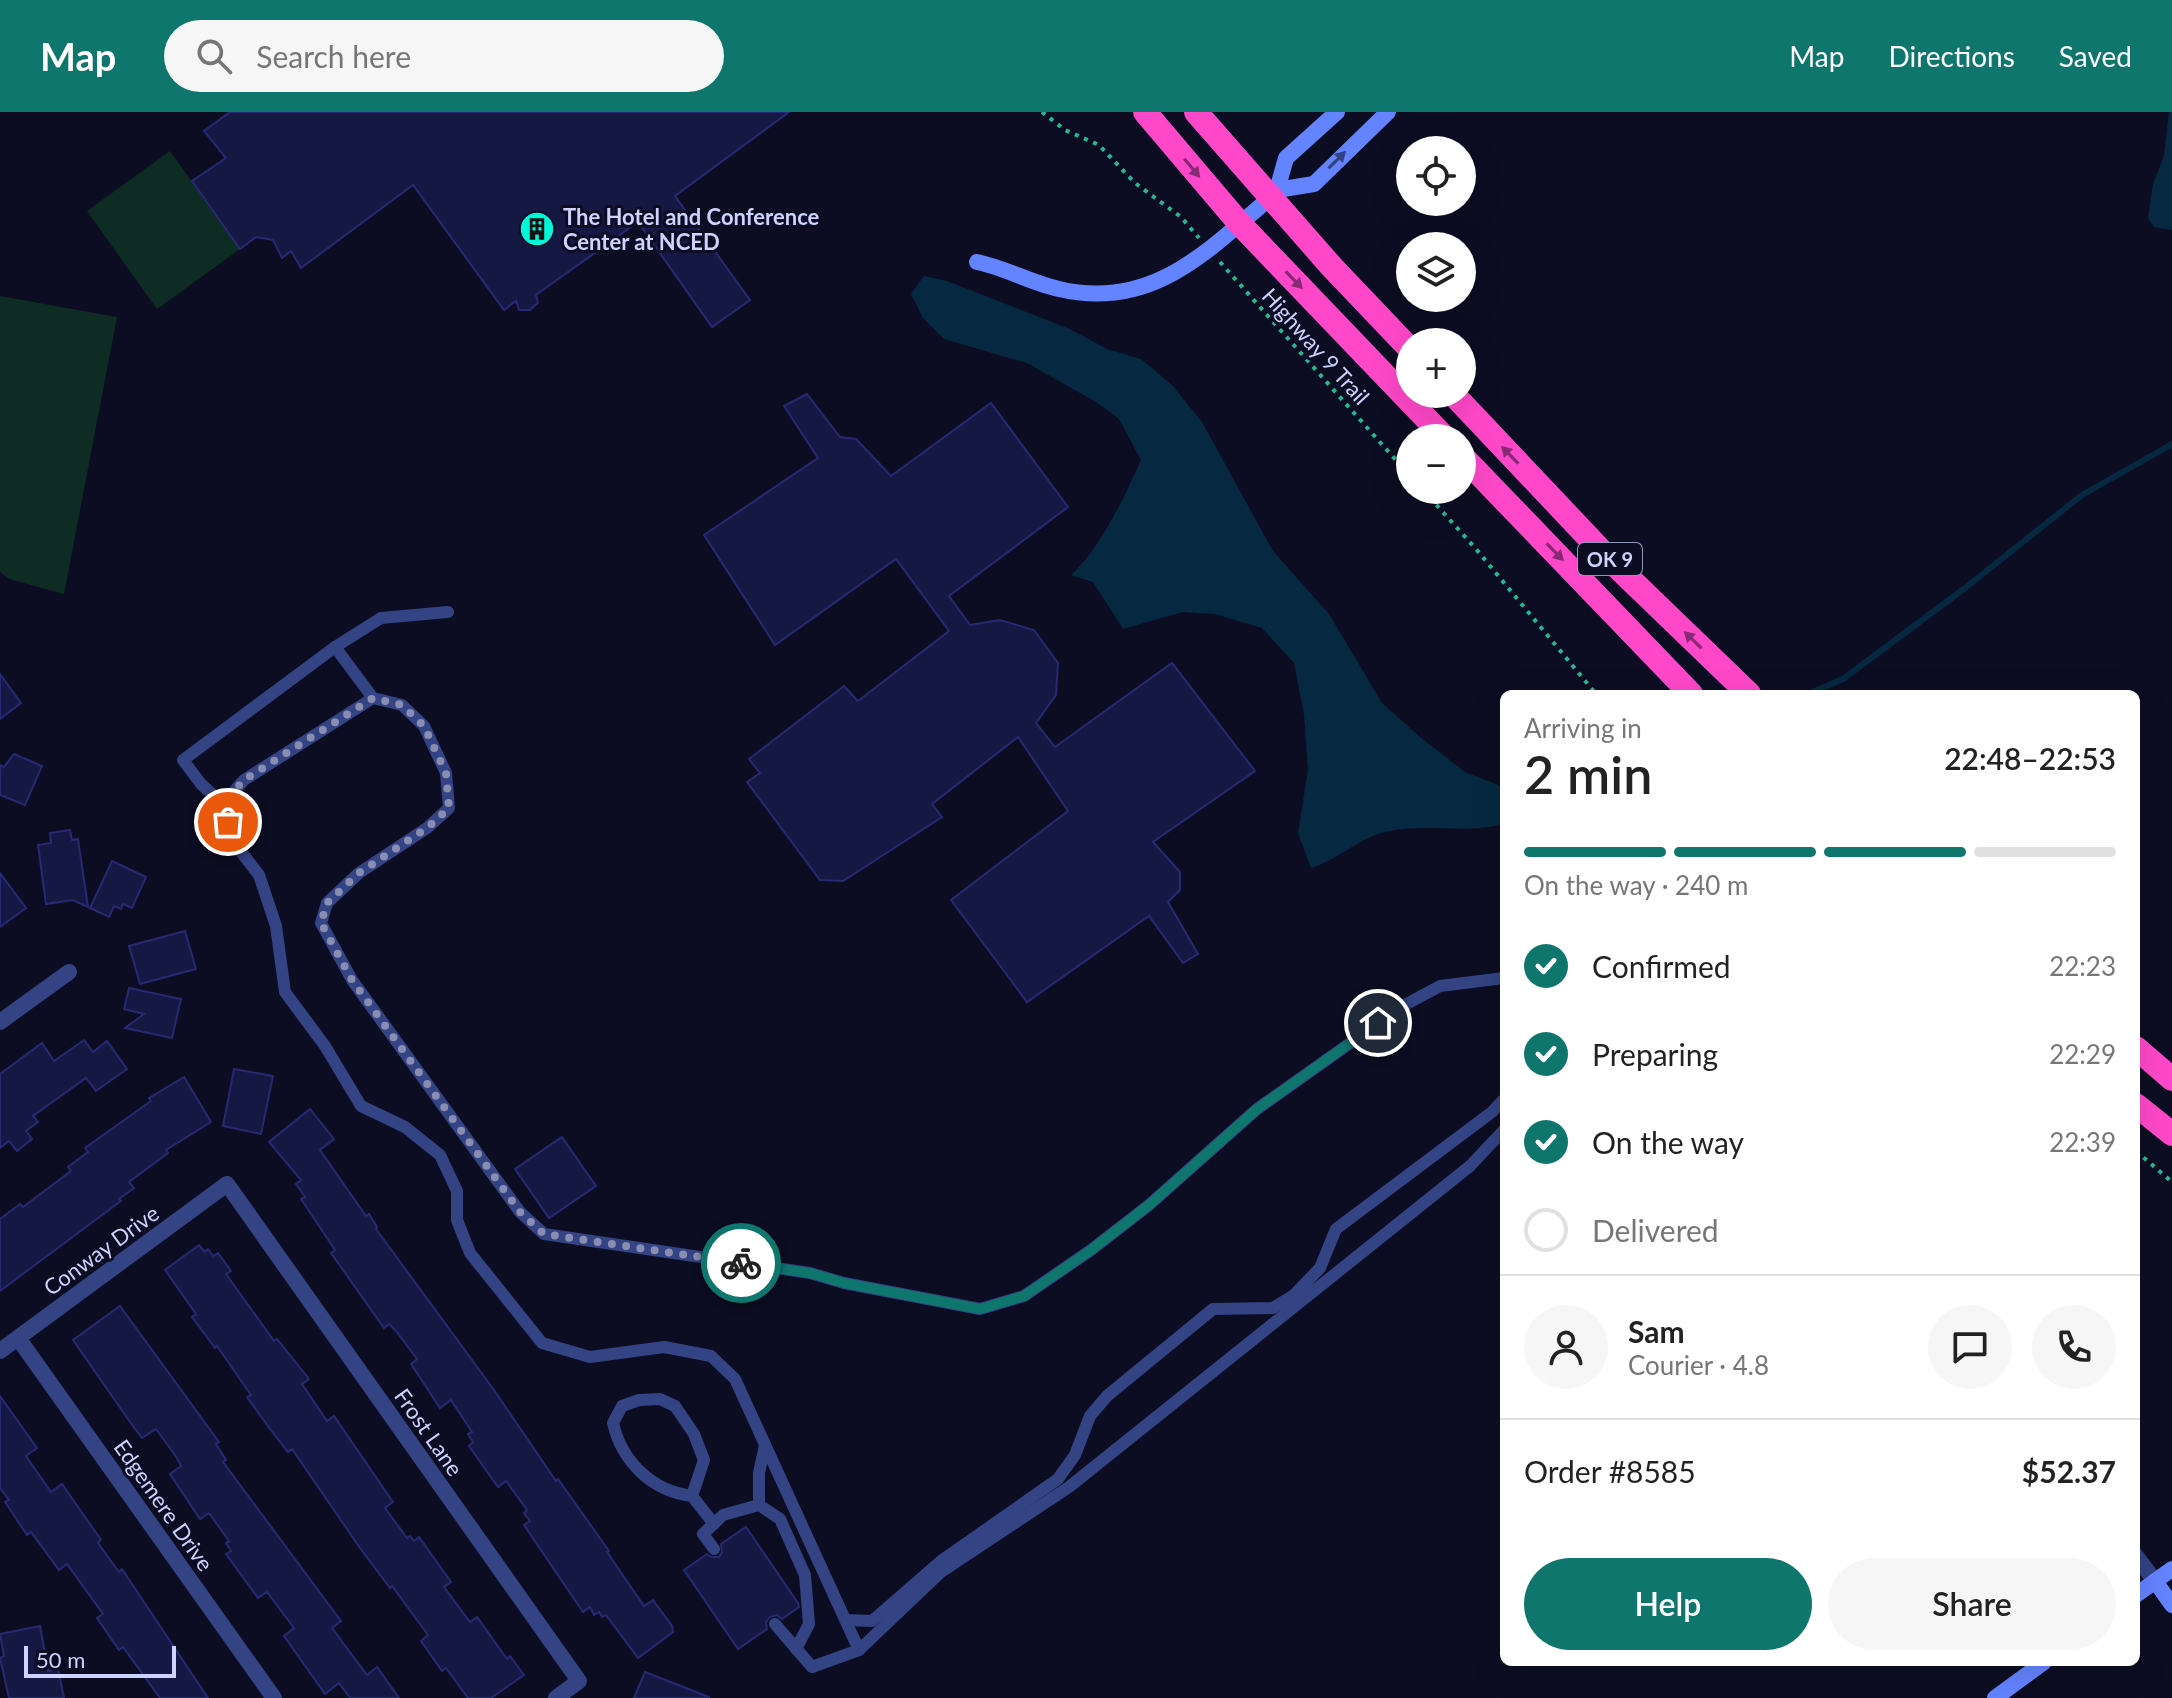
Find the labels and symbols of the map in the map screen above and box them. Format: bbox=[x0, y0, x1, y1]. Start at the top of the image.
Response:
one-way arrow bbox=[1327, 151, 1346, 170]
one-way arrow bbox=[1183, 158, 1200, 178]
place label: The Hotel and Conference Center at NCED bbox=[563, 203, 820, 255]
building icon: The Hotel and Conference Center at NCED bbox=[518, 210, 556, 248]
one-way arrow bbox=[1284, 270, 1302, 289]
street label: Highway 9 Trail bbox=[1257, 282, 1375, 410]
one-way arrow bbox=[1502, 446, 1520, 465]
one-way arrow bbox=[1545, 542, 1563, 561]
road number: OK 9 bbox=[1578, 543, 1642, 575]
one-way arrow bbox=[1684, 631, 1703, 650]
pin bbox=[194, 788, 262, 856]
pin bbox=[1344, 989, 1412, 1057]
street label: Conway Drive bbox=[38, 1199, 164, 1301]
courier bbox=[701, 1223, 781, 1303]
street label: Frost Lane bbox=[389, 1383, 469, 1481]
street label: Edgemere Drive bbox=[109, 1434, 219, 1576]
scale bar bbox=[24, 1642, 176, 1678]

